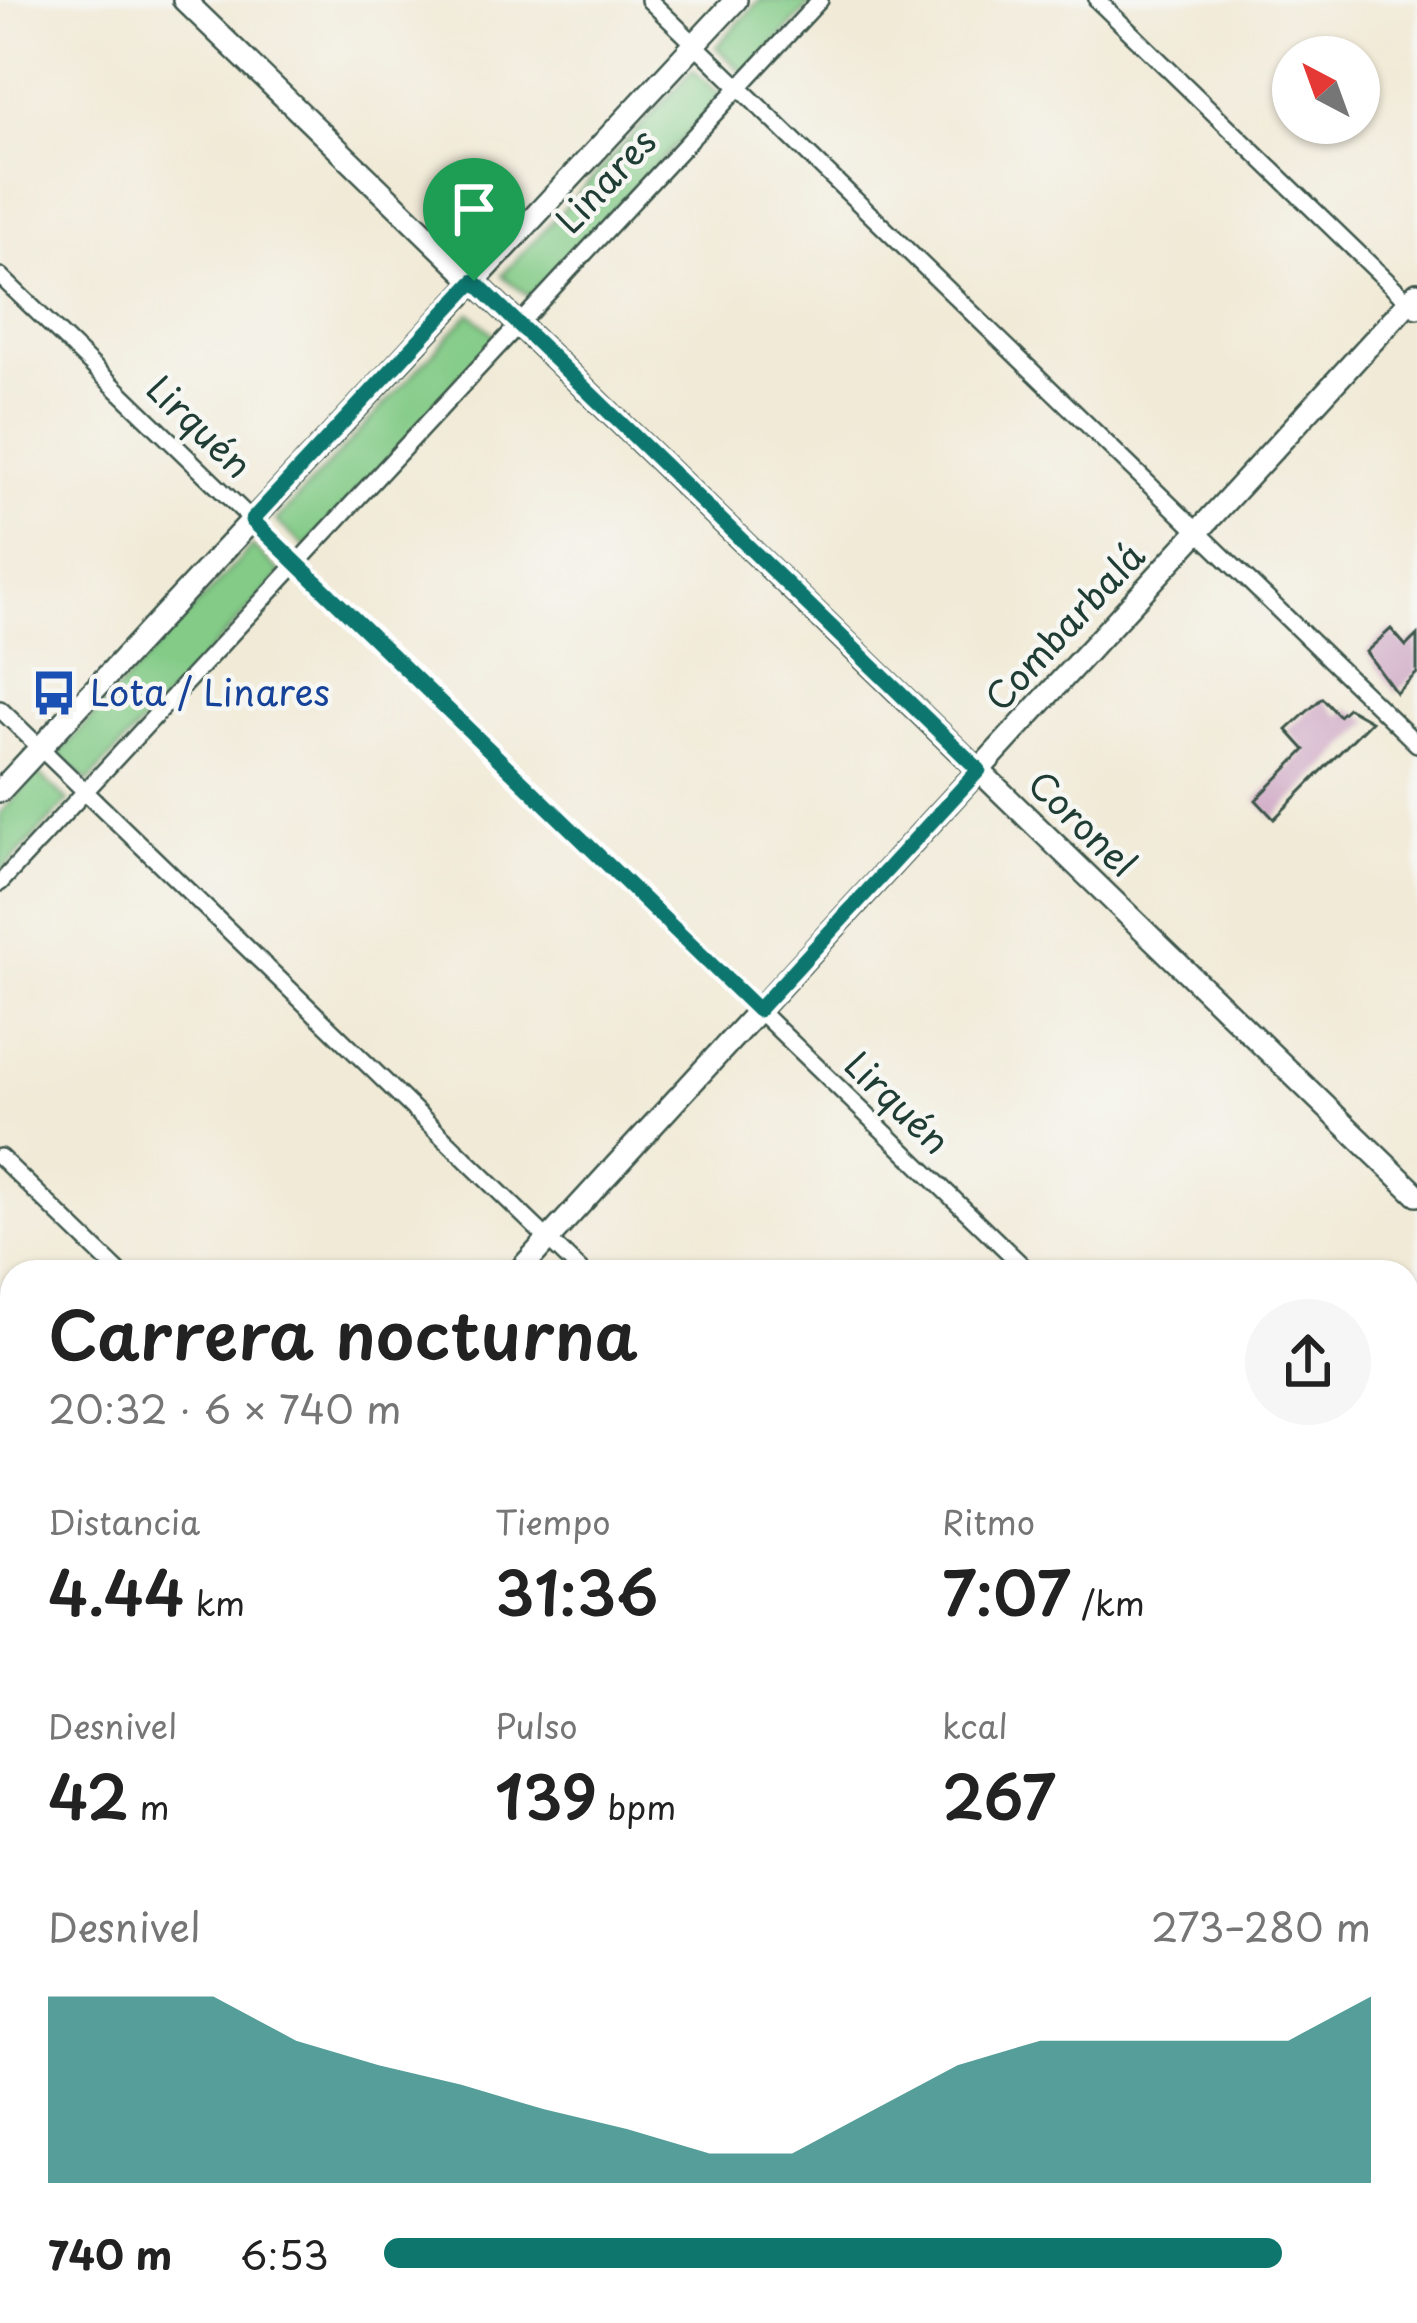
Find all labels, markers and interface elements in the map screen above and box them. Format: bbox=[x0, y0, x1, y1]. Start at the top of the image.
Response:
north arrow bbox=[1272, 36, 1380, 144]
map controls bbox=[1272, 36, 1380, 144]
street label: Linares bbox=[542, 115, 667, 244]
pin bbox=[423, 158, 525, 281]
icon: arrive bbox=[441, 176, 507, 242]
street label: Lirquén bbox=[135, 361, 265, 490]
street label: Combarbalá bbox=[971, 529, 1156, 722]
place label: Lota / Linares bbox=[90, 664, 330, 718]
bus stop icon: Lota / Linares bbox=[29, 668, 79, 718]
street label: Coronel bbox=[1017, 757, 1150, 888]
street label: Lirquén bbox=[833, 1037, 963, 1166]
text: Carrera nocturna bbox=[48, 1283, 638, 1382]
button: share bbox=[1245, 1299, 1371, 1425]
text: 20:32 · 6 × 740 m bbox=[48, 1378, 401, 1437]
text: Distancia bbox=[48, 1496, 200, 1546]
text: Tiempo bbox=[495, 1496, 611, 1546]
text: Ritmo bbox=[942, 1496, 1035, 1546]
text: 4.44 bbox=[48, 1546, 185, 1636]
text: 31:36 bbox=[495, 1546, 658, 1636]
text: 7:07 bbox=[942, 1546, 1071, 1636]
text: km bbox=[185, 1577, 245, 1627]
text: /km bbox=[1071, 1577, 1145, 1627]
text: Desnivel bbox=[48, 1700, 177, 1750]
text: Pulso bbox=[495, 1700, 578, 1750]
text: kcal bbox=[942, 1700, 1008, 1750]
text: 42 bbox=[48, 1750, 129, 1840]
text: 139 bbox=[495, 1750, 597, 1840]
text: 267 bbox=[942, 1750, 1056, 1840]
text: m bbox=[129, 1781, 170, 1831]
text: bpm bbox=[597, 1781, 676, 1831]
text: Desnivel bbox=[48, 1896, 200, 1955]
text: 273–280 m bbox=[1151, 1896, 1371, 1955]
text: 740 m bbox=[48, 2224, 172, 2283]
text: 6:53 bbox=[240, 2224, 329, 2283]

